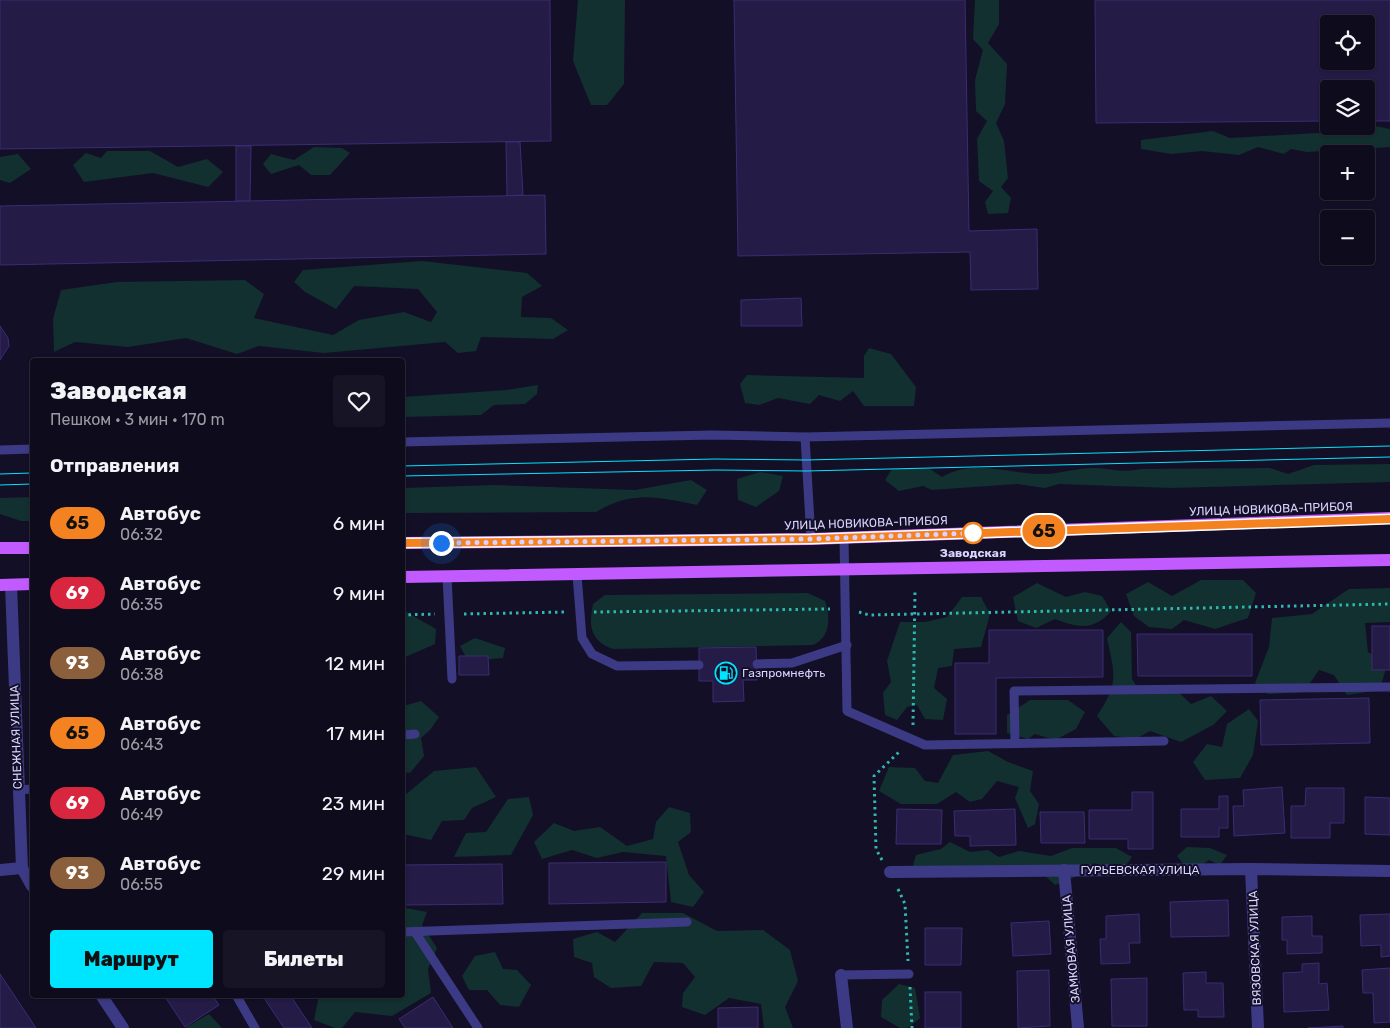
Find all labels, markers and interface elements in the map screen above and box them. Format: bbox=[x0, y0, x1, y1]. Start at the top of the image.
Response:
map controls bbox=[1320, 15, 1375, 265]
button: locate bbox=[1320, 15, 1375, 70]
button: layers bbox=[1320, 80, 1375, 135]
button: + bbox=[1320, 145, 1375, 200]
button: − bbox=[1320, 210, 1375, 265]
button: heart bbox=[333, 375, 385, 427]
text: Заводская bbox=[50, 377, 187, 405]
text: Пешком · 3 мин · 170 m bbox=[50, 410, 225, 429]
text: Отправления bbox=[50, 454, 180, 477]
street label: УЛИЦА НОВИКОВА-ПРИБОЯ bbox=[1189, 499, 1353, 519]
text: Автобус bbox=[120, 502, 201, 525]
text: 65 bbox=[66, 512, 89, 534]
text: 6 мин bbox=[333, 512, 385, 535]
street label: УЛИЦА НОВИКОВА-ПРИБОЯ bbox=[784, 513, 948, 533]
line badge: 65 bbox=[1022, 515, 1066, 547]
text: 65 bbox=[1032, 520, 1056, 542]
marker: Заводская bbox=[962, 522, 984, 544]
text: 06:32 bbox=[120, 525, 163, 544]
your location bbox=[429, 531, 454, 556]
place label: Заводская bbox=[940, 546, 1006, 560]
text: Автобус bbox=[120, 572, 201, 595]
text: 69 bbox=[66, 582, 89, 604]
text: 9 мин bbox=[333, 582, 385, 605]
text: 06:35 bbox=[120, 595, 163, 614]
text: Автобус bbox=[120, 642, 201, 665]
text: 93 bbox=[66, 652, 89, 674]
text: 12 мин bbox=[325, 652, 385, 675]
fuel station icon: Газпромнефть bbox=[714, 661, 738, 685]
text: 06:38 bbox=[120, 665, 164, 684]
place label: Газпромнефть bbox=[742, 666, 825, 680]
street label: СНЕЖНАЯ УЛИЦА bbox=[7, 685, 25, 789]
text: Автобус bbox=[120, 712, 201, 735]
text: 65 bbox=[66, 722, 89, 744]
text: 17 мин bbox=[326, 722, 385, 745]
text: 06:43 bbox=[120, 735, 163, 754]
text: Автобус bbox=[120, 782, 201, 805]
text: 69 bbox=[66, 792, 89, 814]
text: 23 мин bbox=[322, 792, 385, 815]
text: 06:49 bbox=[120, 805, 163, 824]
text: Автобус bbox=[120, 852, 201, 875]
text: 93 bbox=[66, 862, 89, 884]
text: 29 мин bbox=[322, 862, 385, 885]
street label: ГУРЬЕВСКАЯ УЛИЦА bbox=[1080, 863, 1200, 877]
text: 06:55 bbox=[120, 875, 163, 894]
street label: ВЯЗОВСКАЯ УЛИЦА bbox=[1246, 890, 1264, 1006]
street label: ЗАМКОВАЯ УЛИЦА bbox=[1059, 894, 1083, 1004]
button: Маршрут bbox=[50, 930, 213, 988]
button: Билеты bbox=[223, 930, 385, 988]

